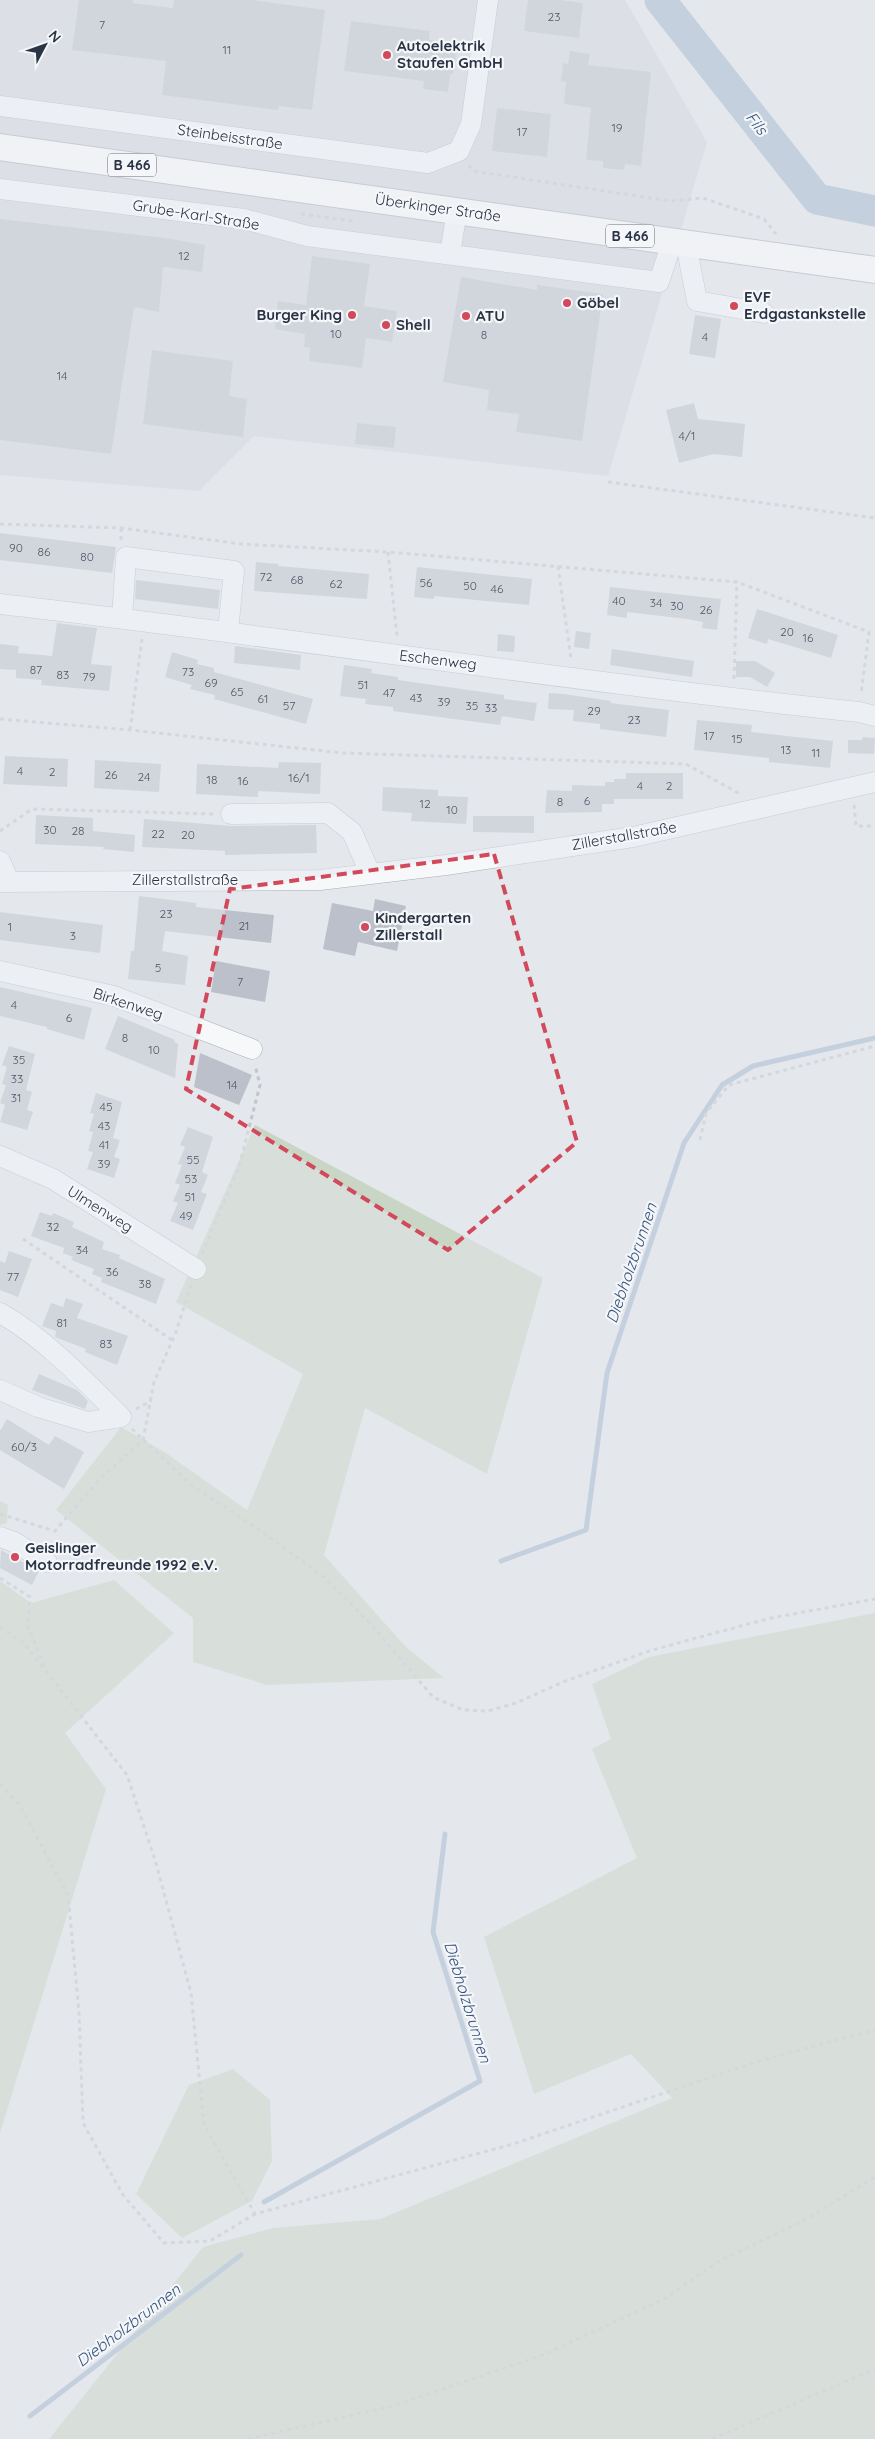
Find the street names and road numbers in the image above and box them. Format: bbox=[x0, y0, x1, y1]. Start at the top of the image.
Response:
street label: Steinbeisstraße bbox=[176, 120, 284, 153]
road number: B 466 bbox=[108, 154, 156, 176]
street label: Überkinger Straße bbox=[374, 189, 502, 226]
street label: Grube-Karl-Straße bbox=[131, 195, 261, 234]
road number: B 466 bbox=[606, 225, 654, 248]
street label: Eschenweg bbox=[398, 645, 478, 674]
street label: Zillerstallstraße bbox=[570, 817, 678, 854]
street label: Zillerstallstraße bbox=[132, 870, 238, 889]
street label: Birkenweg bbox=[91, 983, 166, 1024]
street label: Ulmenweg bbox=[64, 1181, 137, 1236]

